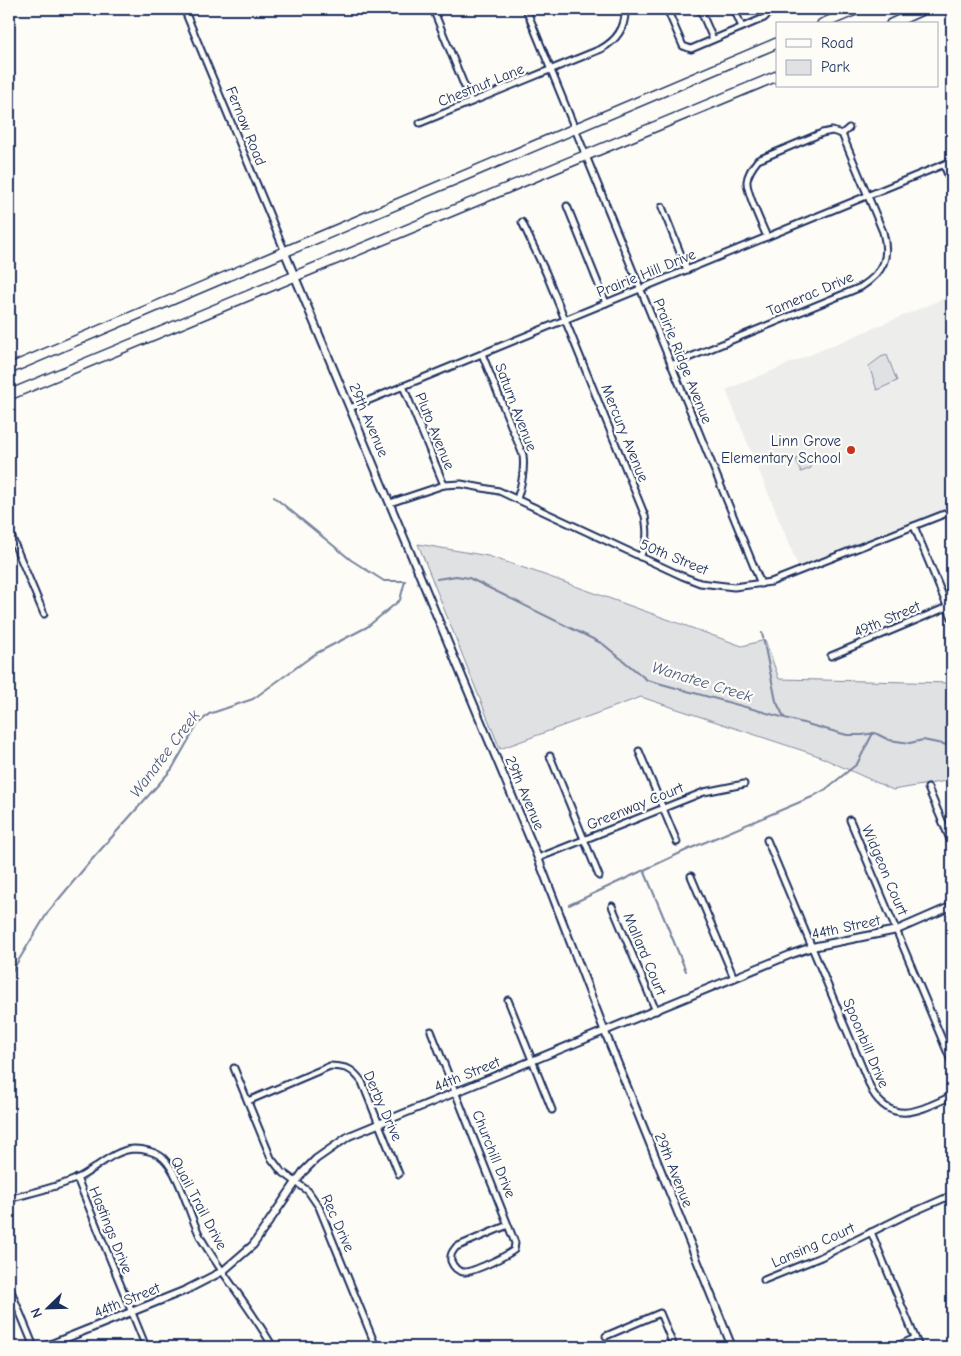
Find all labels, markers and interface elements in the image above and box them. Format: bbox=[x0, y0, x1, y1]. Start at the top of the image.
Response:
legend bbox=[776, 22, 938, 88]
text: Road bbox=[821, 34, 853, 52]
text: Park bbox=[821, 58, 850, 76]
street label: Chestnut Lane bbox=[435, 59, 527, 110]
street label: Fernow Road bbox=[222, 84, 270, 168]
street label: Prairie Hill Drive bbox=[594, 245, 699, 301]
street label: Tamerac Drive bbox=[764, 268, 856, 320]
street label: Prairie Ridge Avenue bbox=[650, 296, 717, 427]
street label: Saturn Avenue bbox=[491, 360, 541, 454]
street label: 29th Avenue bbox=[345, 380, 393, 460]
street label: Mercury Avenue bbox=[597, 381, 653, 485]
street label: Pluto Avenue bbox=[411, 390, 459, 473]
place label: Linn Grove Elementary School bbox=[721, 432, 841, 467]
marker: Linn Grove Elementary School bbox=[845, 444, 857, 456]
street label: 50th Street bbox=[637, 535, 711, 579]
street label: 49th Street bbox=[851, 597, 923, 641]
water label: Wanatee Creek bbox=[649, 658, 755, 706]
water label: Wanatee Creek bbox=[126, 707, 204, 801]
street label: 29th Avenue bbox=[501, 753, 549, 833]
street label: Greenway Court bbox=[584, 778, 687, 834]
street label: Widgeon Court bbox=[858, 822, 912, 918]
street label: Mallard Court bbox=[619, 910, 671, 999]
street label: 44th Street bbox=[810, 911, 883, 943]
street label: Spoonbill Drive bbox=[839, 995, 893, 1091]
street label: 44th Street bbox=[431, 1052, 503, 1095]
street label: Derby Drive bbox=[360, 1068, 407, 1144]
street label: Churchill Drive bbox=[468, 1108, 520, 1201]
street label: 29th Avenue bbox=[651, 1130, 697, 1210]
street label: Quail Trail Drive bbox=[167, 1153, 231, 1253]
street label: Hastings Drive bbox=[85, 1184, 137, 1277]
street label: Rec Drive bbox=[317, 1192, 359, 1255]
street label: Lansing Court bbox=[769, 1218, 858, 1271]
street label: 44th Street bbox=[91, 1278, 163, 1321]
north arrow bbox=[22, 1284, 72, 1334]
text: N bbox=[27, 1305, 46, 1320]

